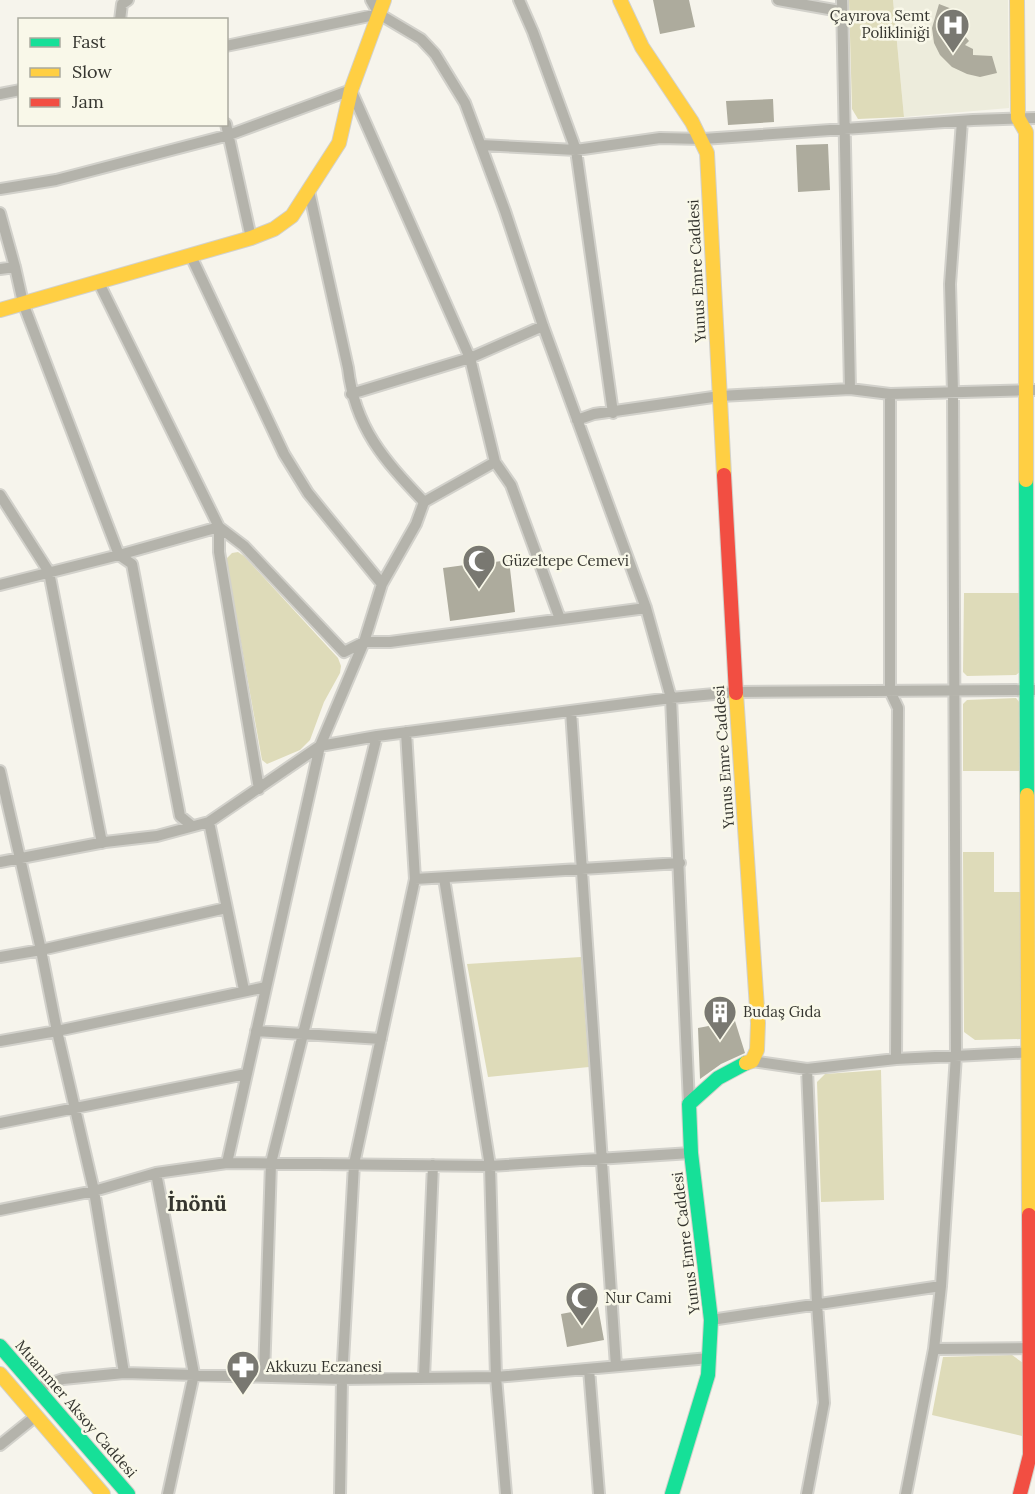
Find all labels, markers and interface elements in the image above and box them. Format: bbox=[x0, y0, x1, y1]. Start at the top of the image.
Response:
place label: Çayırova Semt Polikliniği bbox=[830, 6, 930, 42]
hospital icon: Çayırova Semt Polikliniği bbox=[935, 7, 971, 54]
legend bbox=[18, 18, 228, 126]
text: Fast bbox=[72, 30, 106, 53]
text: Slow bbox=[72, 60, 112, 83]
text: Jam bbox=[71, 90, 104, 113]
street label: Yunus Emre Caddesi bbox=[683, 199, 710, 344]
mosque icon: Güzeltepe Cemevi bbox=[461, 543, 497, 590]
place label: Güzeltepe Cemevi bbox=[502, 551, 629, 570]
street label: Yunus Emre Caddesi bbox=[709, 685, 738, 830]
building icon: Budaş Gıda bbox=[702, 994, 738, 1041]
place label: Budaş Gıda bbox=[743, 1002, 821, 1021]
street label: Yunus Emre Caddesi bbox=[667, 1171, 704, 1316]
district label: İnönü bbox=[167, 1190, 227, 1217]
mosque icon: Nur Cami bbox=[564, 1280, 600, 1327]
place label: Nur Cami bbox=[605, 1288, 672, 1307]
street label: Muammer Aksoy Caddesi bbox=[11, 1336, 141, 1481]
pharmacy icon: Akkuzu Eczanesi bbox=[225, 1349, 261, 1396]
place label: Akkuzu Eczanesi bbox=[265, 1357, 382, 1376]

